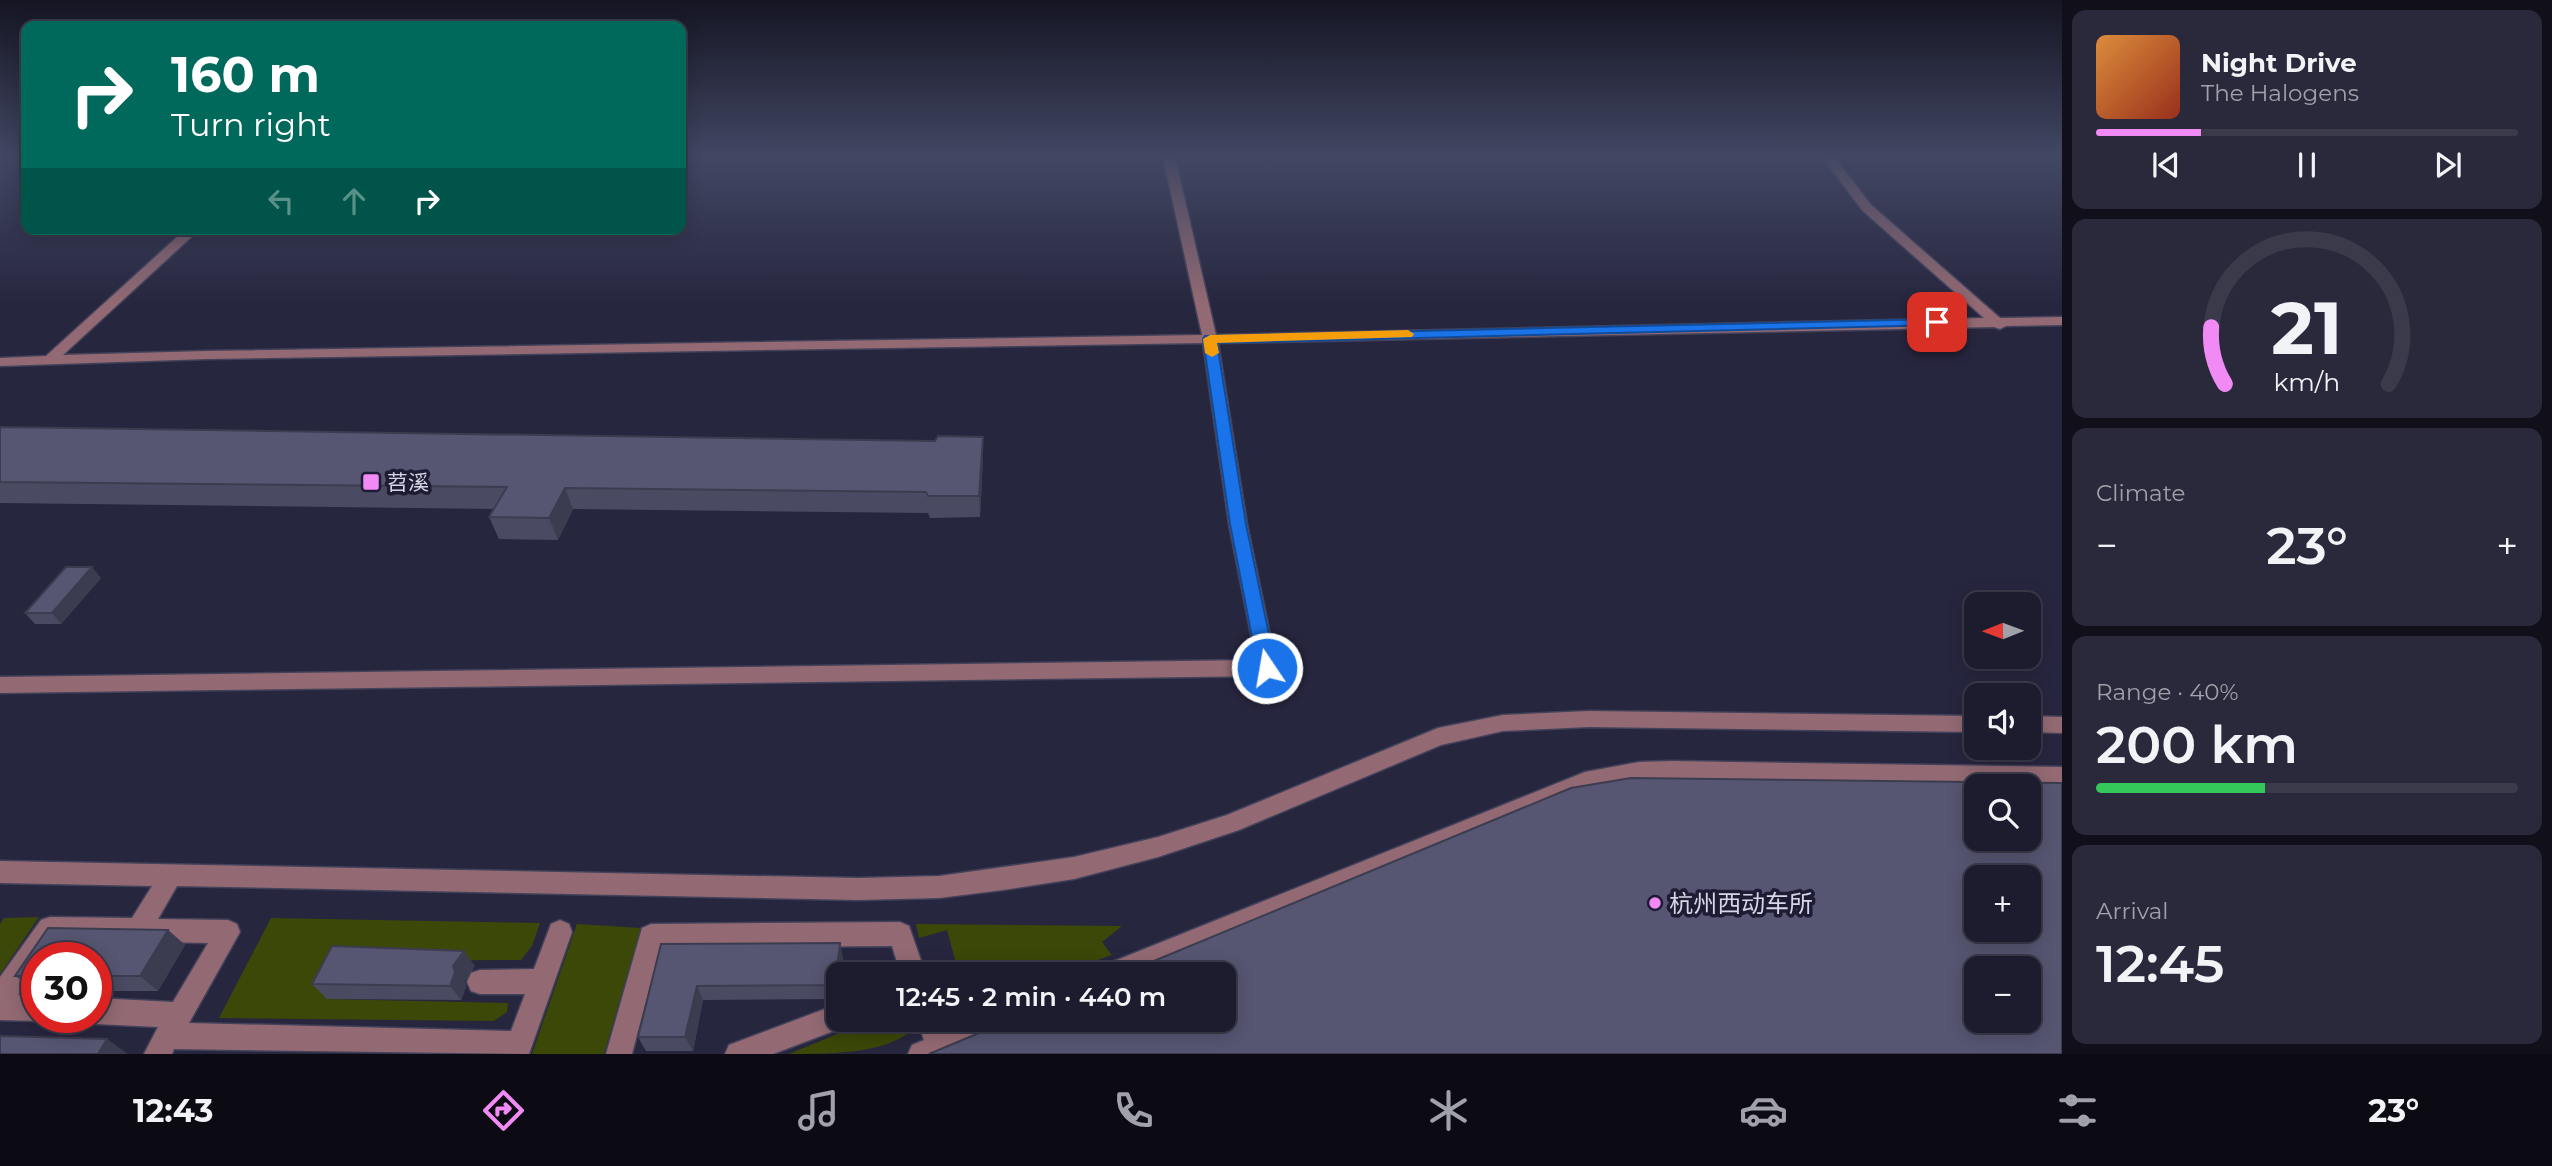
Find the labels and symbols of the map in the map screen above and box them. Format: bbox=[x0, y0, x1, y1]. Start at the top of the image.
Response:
pin bbox=[1907, 292, 1967, 352]
place label: 苕溪 bbox=[387, 470, 429, 495]
marker: 苕溪 bbox=[361, 472, 381, 492]
north arrow bbox=[1964, 592, 2040, 668]
position arrow bbox=[1230, 631, 1304, 705]
place label: 杭州西动车所 bbox=[1669, 889, 1813, 918]
marker: 杭州西动车所 bbox=[1647, 895, 1663, 911]
speed limit sign: 30 bbox=[21, 942, 112, 1033]

